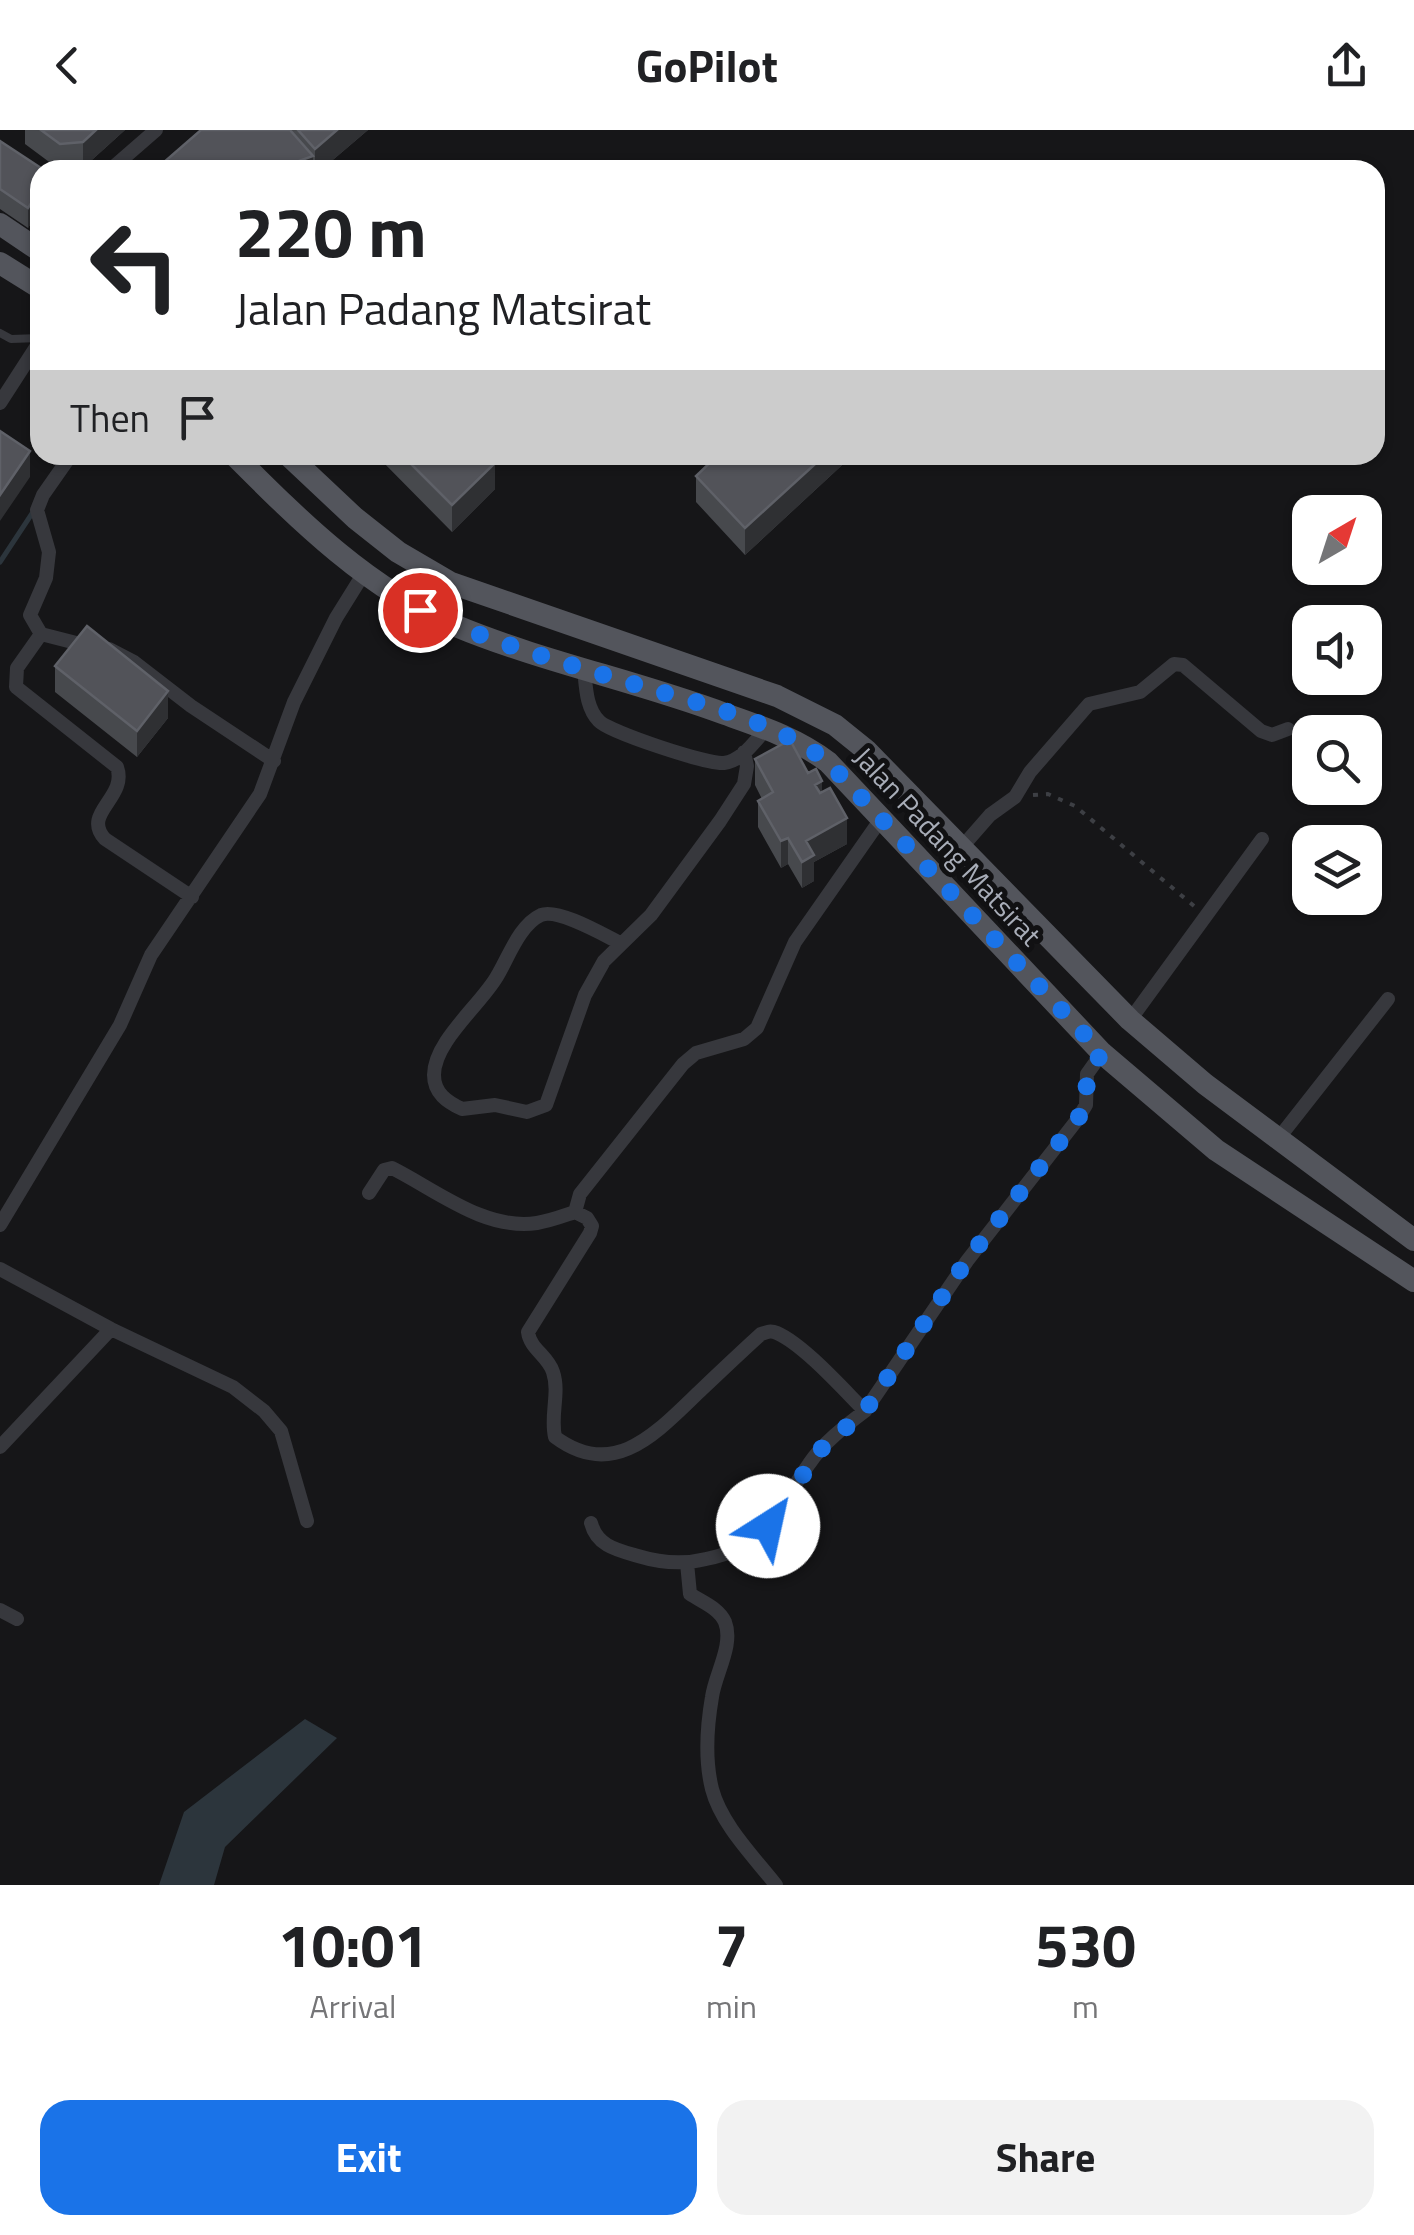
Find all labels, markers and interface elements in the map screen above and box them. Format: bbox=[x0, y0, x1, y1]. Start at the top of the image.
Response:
text: GoPilot bbox=[636, 31, 778, 99]
icon: back bbox=[40, 38, 95, 93]
icon: share bbox=[1319, 38, 1374, 93]
text: 220 m bbox=[235, 178, 427, 284]
icon: left bbox=[70, 200, 200, 330]
text: Jalan Padang Matsirat bbox=[235, 274, 651, 342]
text: Then bbox=[70, 389, 150, 447]
icon: arrive bbox=[170, 390, 225, 445]
north arrow bbox=[1292, 495, 1382, 585]
map controls bbox=[1292, 495, 1382, 915]
pin bbox=[378, 568, 463, 653]
icon: arrive bbox=[393, 583, 448, 638]
button: sound bbox=[1292, 605, 1382, 695]
button: search bbox=[1292, 715, 1382, 805]
street label: Jalan Padang Matsirat bbox=[844, 737, 1052, 955]
button: layers bbox=[1292, 825, 1382, 915]
position arrow bbox=[716, 1474, 820, 1578]
text: 10:01 bbox=[278, 1899, 428, 1990]
text: 7 bbox=[715, 1899, 748, 1990]
text: 530 bbox=[1035, 1899, 1136, 1990]
text: Arrival bbox=[310, 1982, 396, 2030]
text: min bbox=[706, 1982, 757, 2030]
text: m bbox=[1072, 1982, 1099, 2030]
button: Exit bbox=[40, 2100, 697, 2215]
button: Share bbox=[717, 2100, 1374, 2215]

